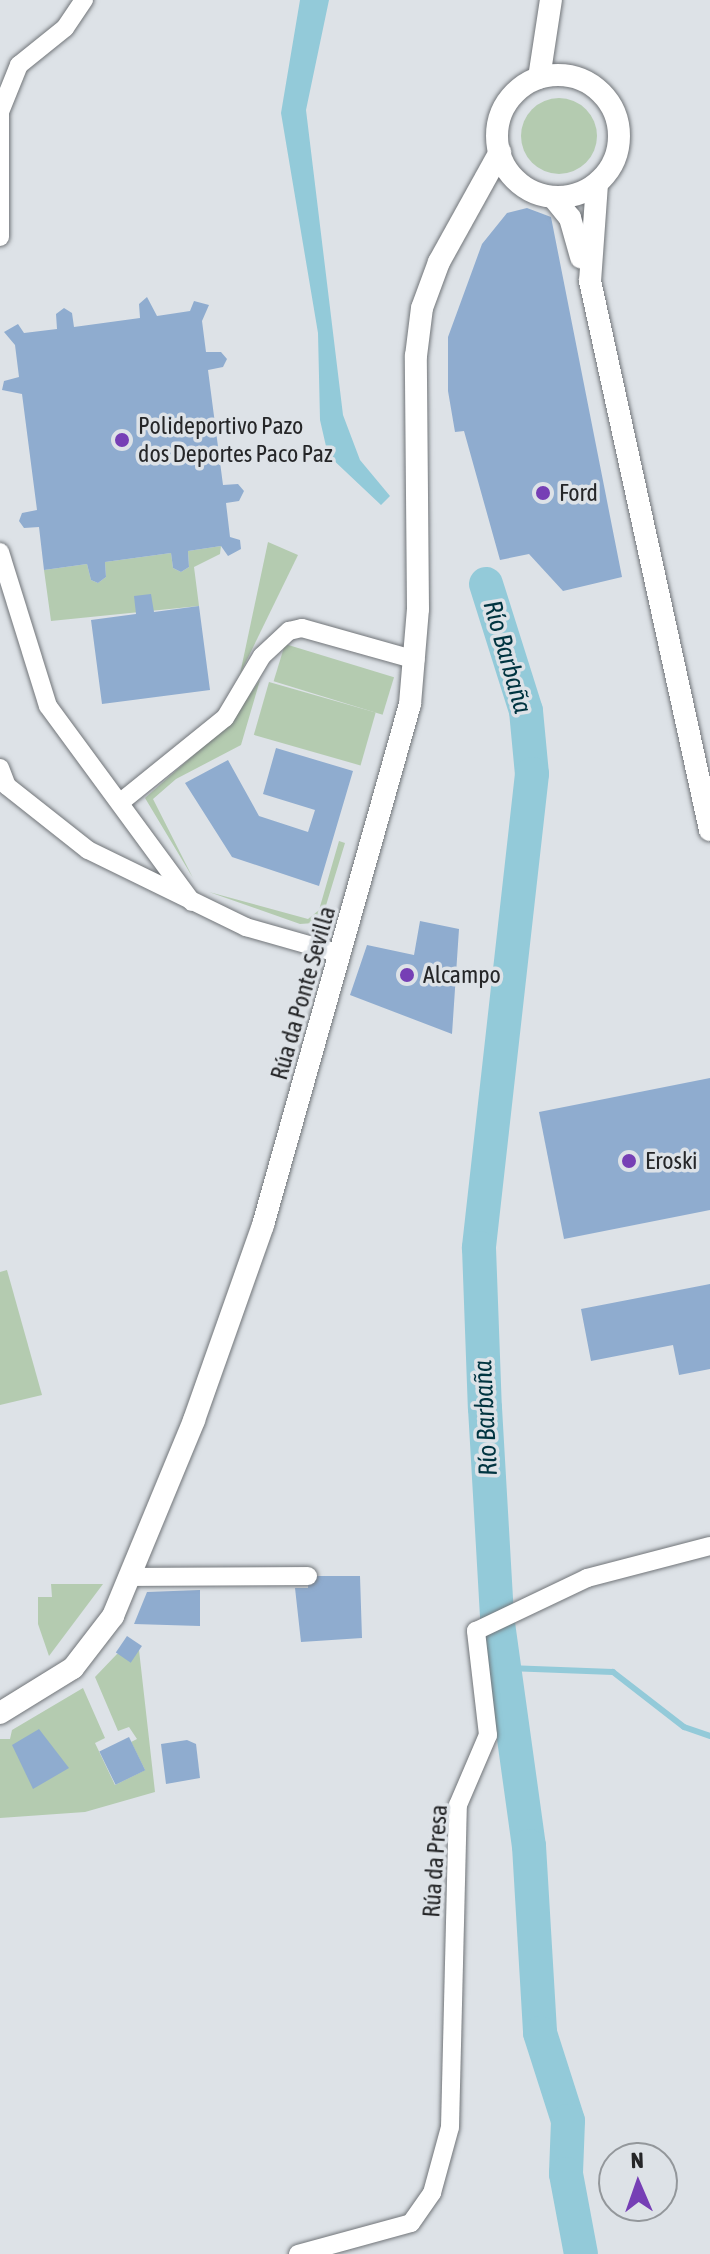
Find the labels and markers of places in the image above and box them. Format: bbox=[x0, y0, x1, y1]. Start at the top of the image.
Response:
place label: Polideportivo Pazo dos Deportes Paco Paz bbox=[138, 412, 333, 468]
marker: Polideportivo Pazo dos Deportes Paco Paz bbox=[113, 431, 131, 449]
place label: Ford bbox=[559, 479, 598, 507]
marker: Ford bbox=[534, 484, 552, 502]
place label: Alcampo bbox=[423, 961, 501, 989]
marker: Alcampo bbox=[398, 966, 416, 984]
place label: Eroski bbox=[645, 1147, 697, 1175]
marker: Eroski bbox=[620, 1152, 638, 1170]

